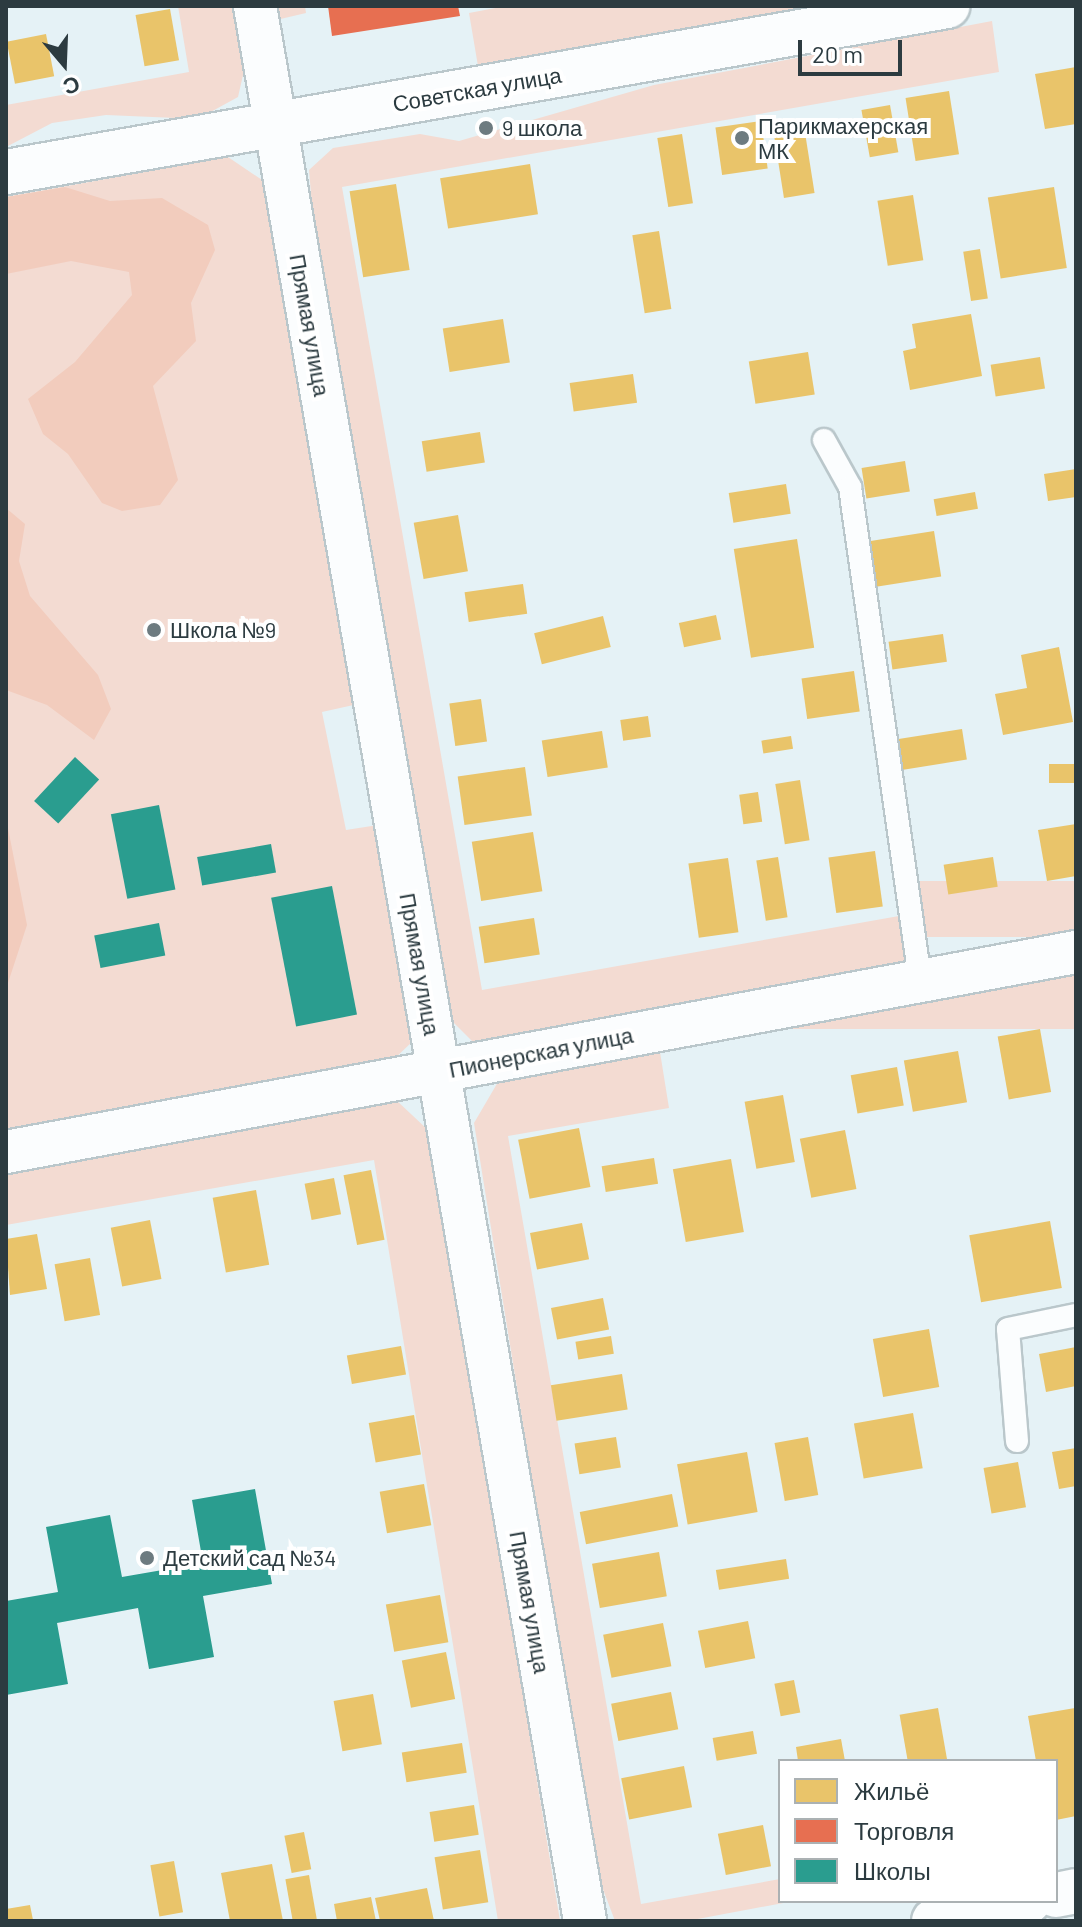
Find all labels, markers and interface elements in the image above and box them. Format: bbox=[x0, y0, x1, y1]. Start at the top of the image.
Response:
north arrow bbox=[24, 24, 104, 104]
scale bar bbox=[802, 24, 906, 74]
text: 20 m bbox=[812, 39, 863, 68]
street label: Советская улица bbox=[390, 61, 564, 117]
text: С bbox=[60, 72, 84, 102]
place label: Парикмахерская МК bbox=[758, 112, 928, 164]
place label: 9 школа bbox=[502, 115, 582, 141]
marker: 9 школа bbox=[477, 119, 495, 137]
marker: Парикмахерская МК bbox=[733, 129, 751, 147]
street label: Прямая улица bbox=[285, 252, 335, 398]
place label: Школа №9 bbox=[170, 617, 276, 643]
marker: Школа №9 bbox=[145, 621, 163, 639]
street label: Прямая улица bbox=[395, 891, 445, 1037]
street label: Пионерская улица bbox=[447, 1021, 635, 1083]
street label: Прямая улица bbox=[505, 1529, 555, 1675]
place label: Детский сад №34 bbox=[163, 1545, 336, 1571]
marker: Детский сад №34 bbox=[138, 1549, 156, 1567]
legend bbox=[778, 1759, 1058, 1903]
text: Жильё bbox=[854, 1776, 929, 1805]
text: Торговля bbox=[854, 1816, 954, 1845]
text: Школы bbox=[854, 1856, 931, 1885]

